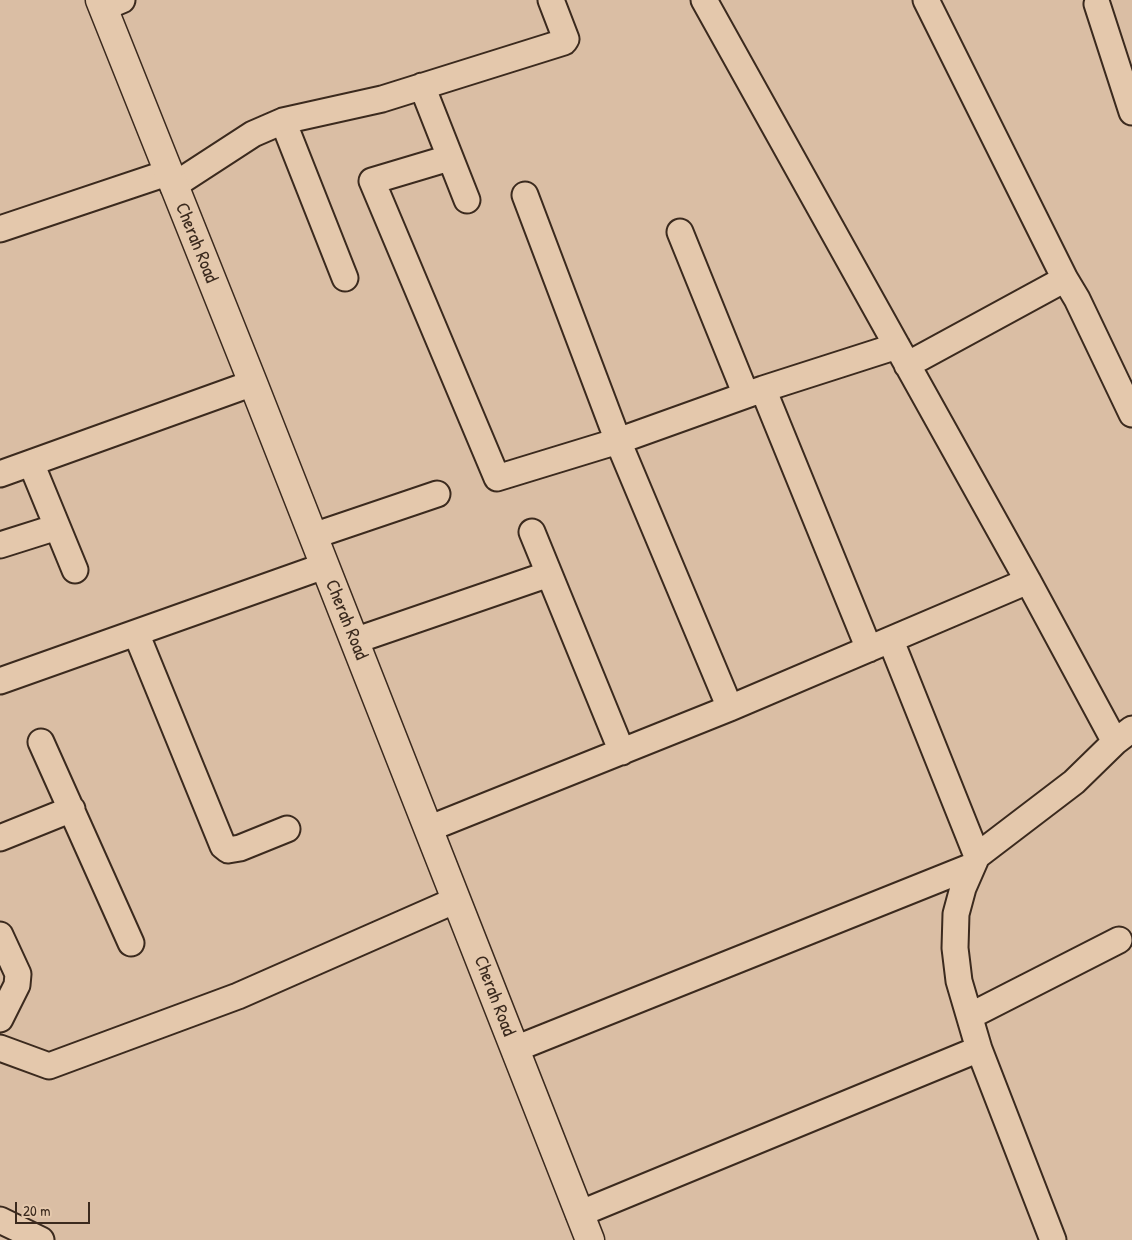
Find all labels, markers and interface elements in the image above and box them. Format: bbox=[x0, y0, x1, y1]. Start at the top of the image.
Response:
street label: Cherah Road bbox=[170, 200, 222, 286]
street label: Cherah Road bbox=[320, 577, 372, 663]
street label: Cherah Road bbox=[468, 953, 520, 1039]
scale bar bbox=[18, 1192, 92, 1224]
text: 20 m bbox=[23, 1200, 50, 1221]

